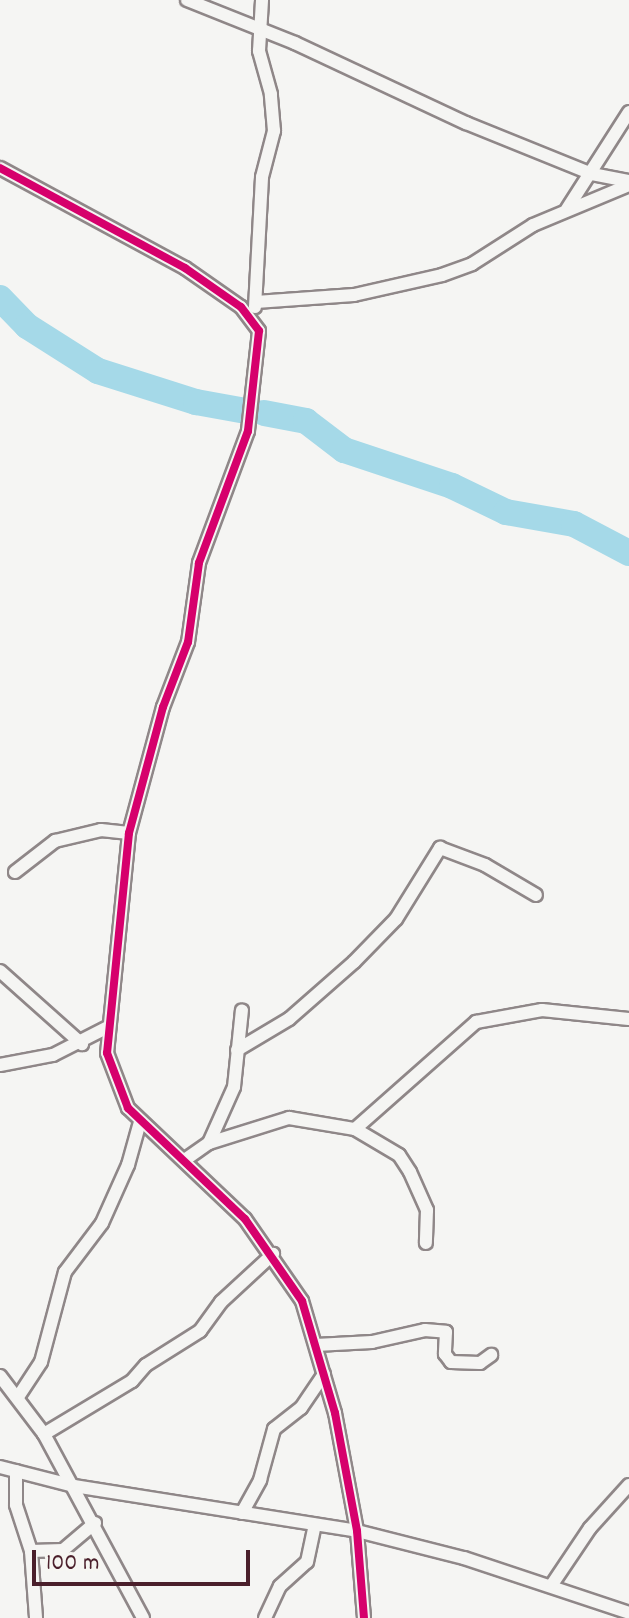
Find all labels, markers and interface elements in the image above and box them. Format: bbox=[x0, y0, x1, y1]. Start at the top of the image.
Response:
scale bar bbox=[36, 1534, 254, 1584]
text: 100 m bbox=[46, 1547, 99, 1581]

